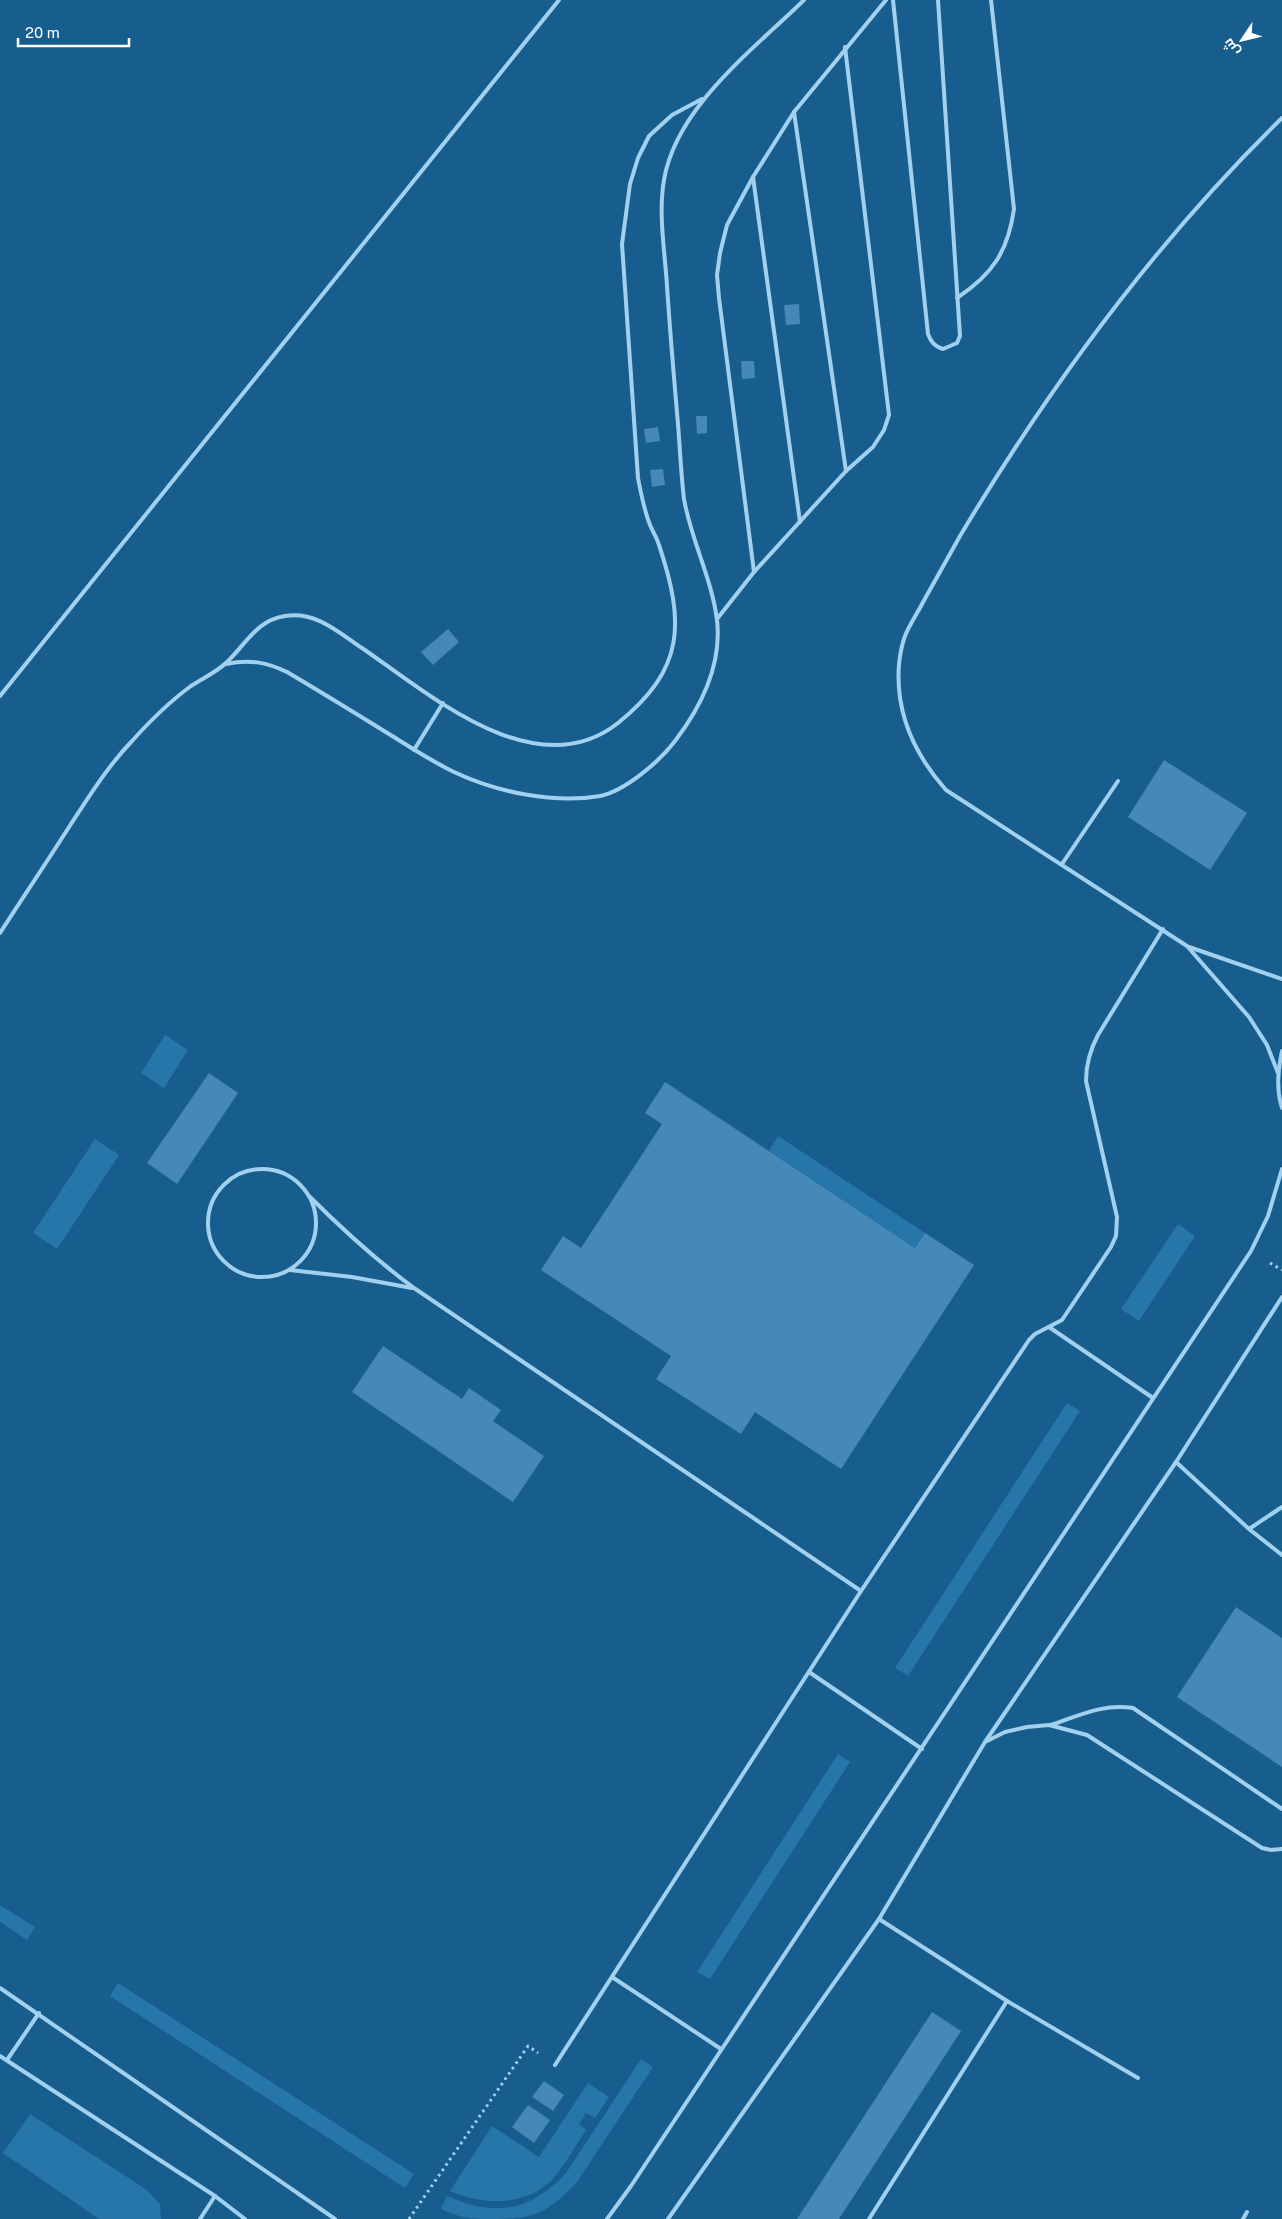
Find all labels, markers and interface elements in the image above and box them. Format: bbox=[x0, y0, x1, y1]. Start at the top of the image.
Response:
scale bar bbox=[18, 15, 129, 47]
north arrow bbox=[1217, 15, 1267, 65]
text: 20 m bbox=[25, 24, 60, 41]
text: ش bbox=[1220, 35, 1244, 59]

